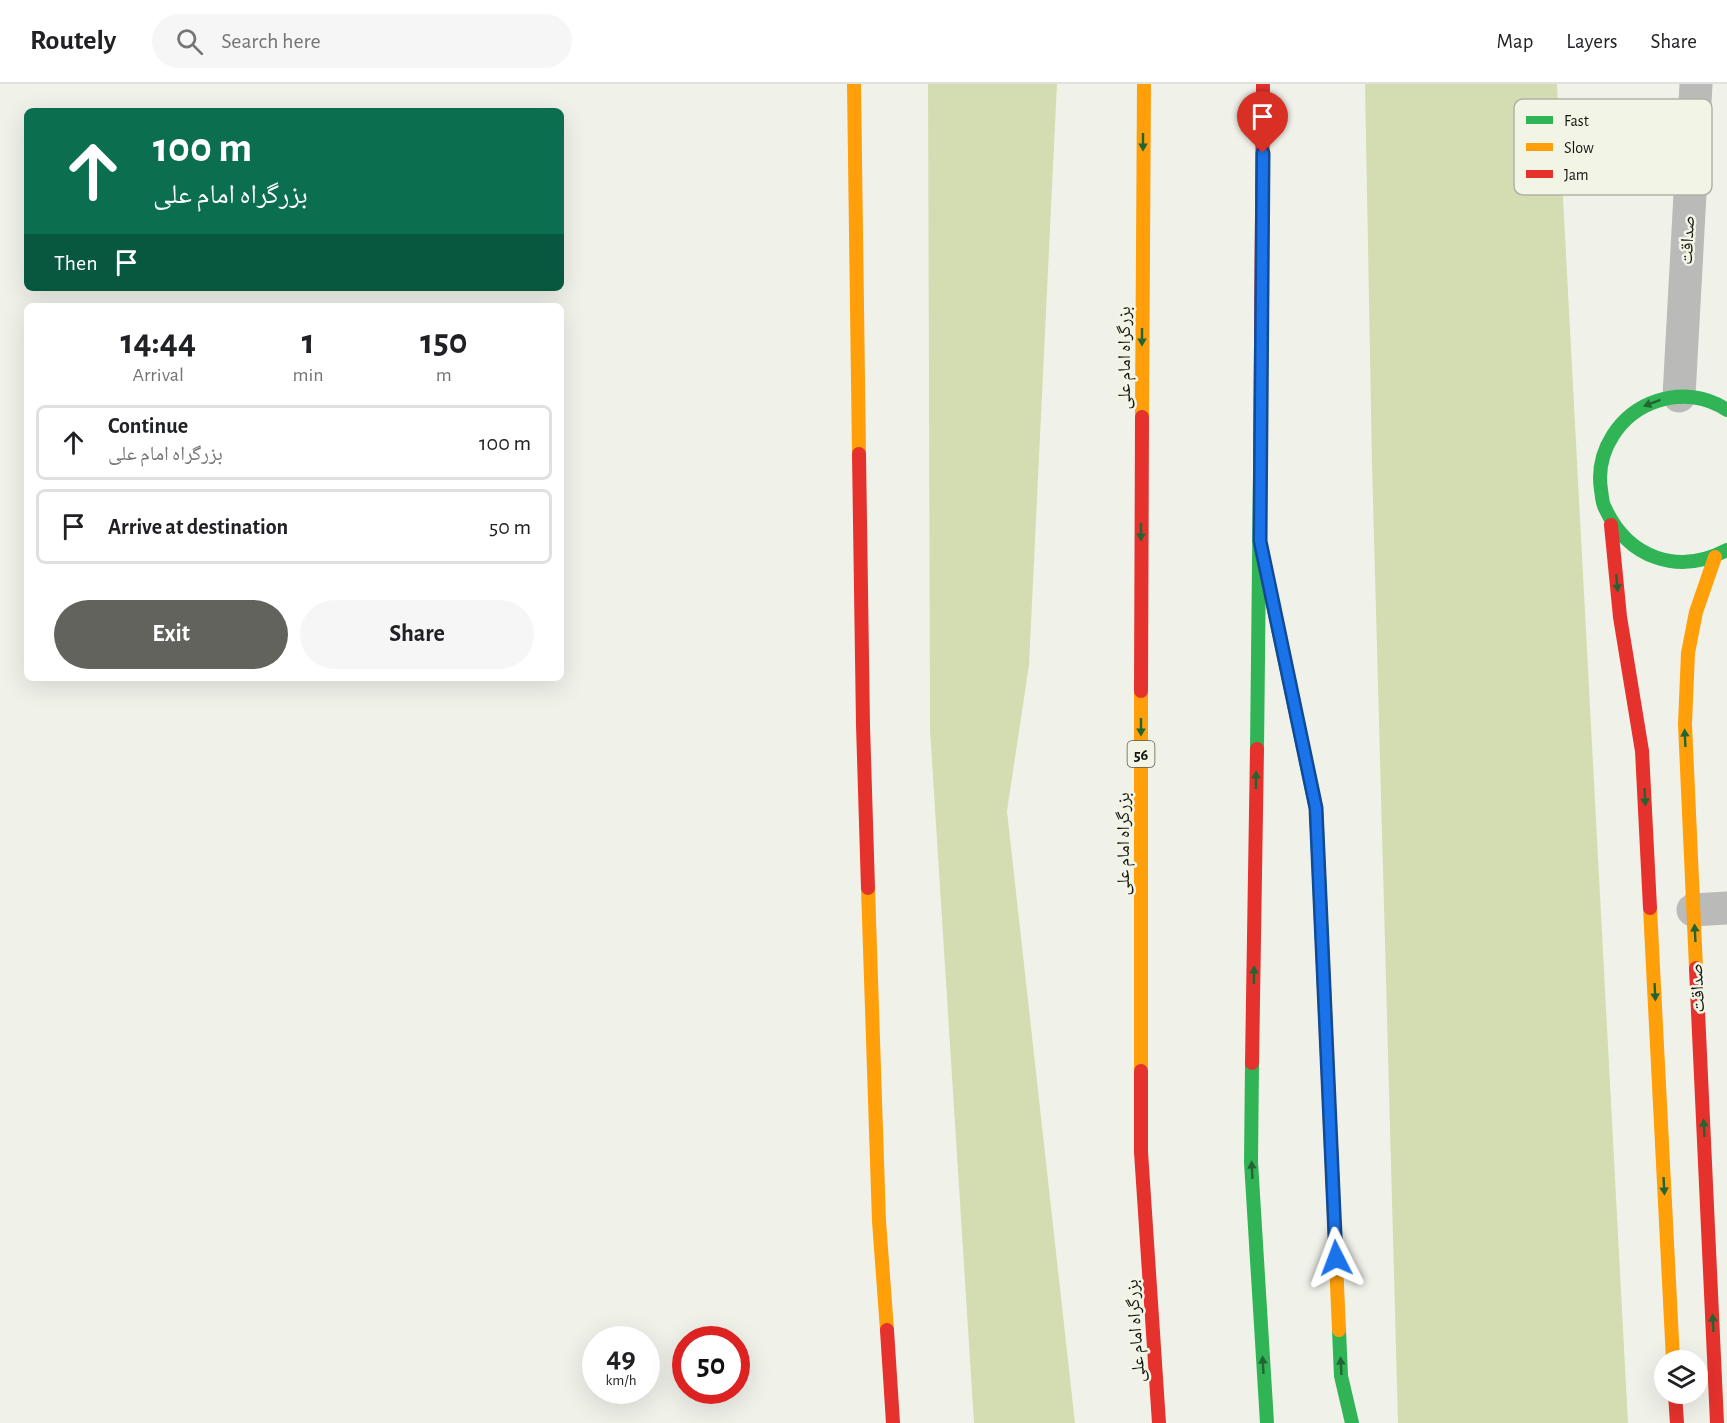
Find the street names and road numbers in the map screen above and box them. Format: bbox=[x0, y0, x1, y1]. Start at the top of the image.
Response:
street label: صداقت bbox=[1678, 215, 1698, 265]
street label: بزرگراه امام علی bbox=[1116, 306, 1136, 410]
road number: 56 bbox=[1128, 741, 1154, 767]
street label: بزرگراه امام علی bbox=[1115, 792, 1135, 896]
street label: صداقت bbox=[1688, 963, 1708, 1013]
street label: بزرگراه امام علی bbox=[1123, 1279, 1151, 1383]

